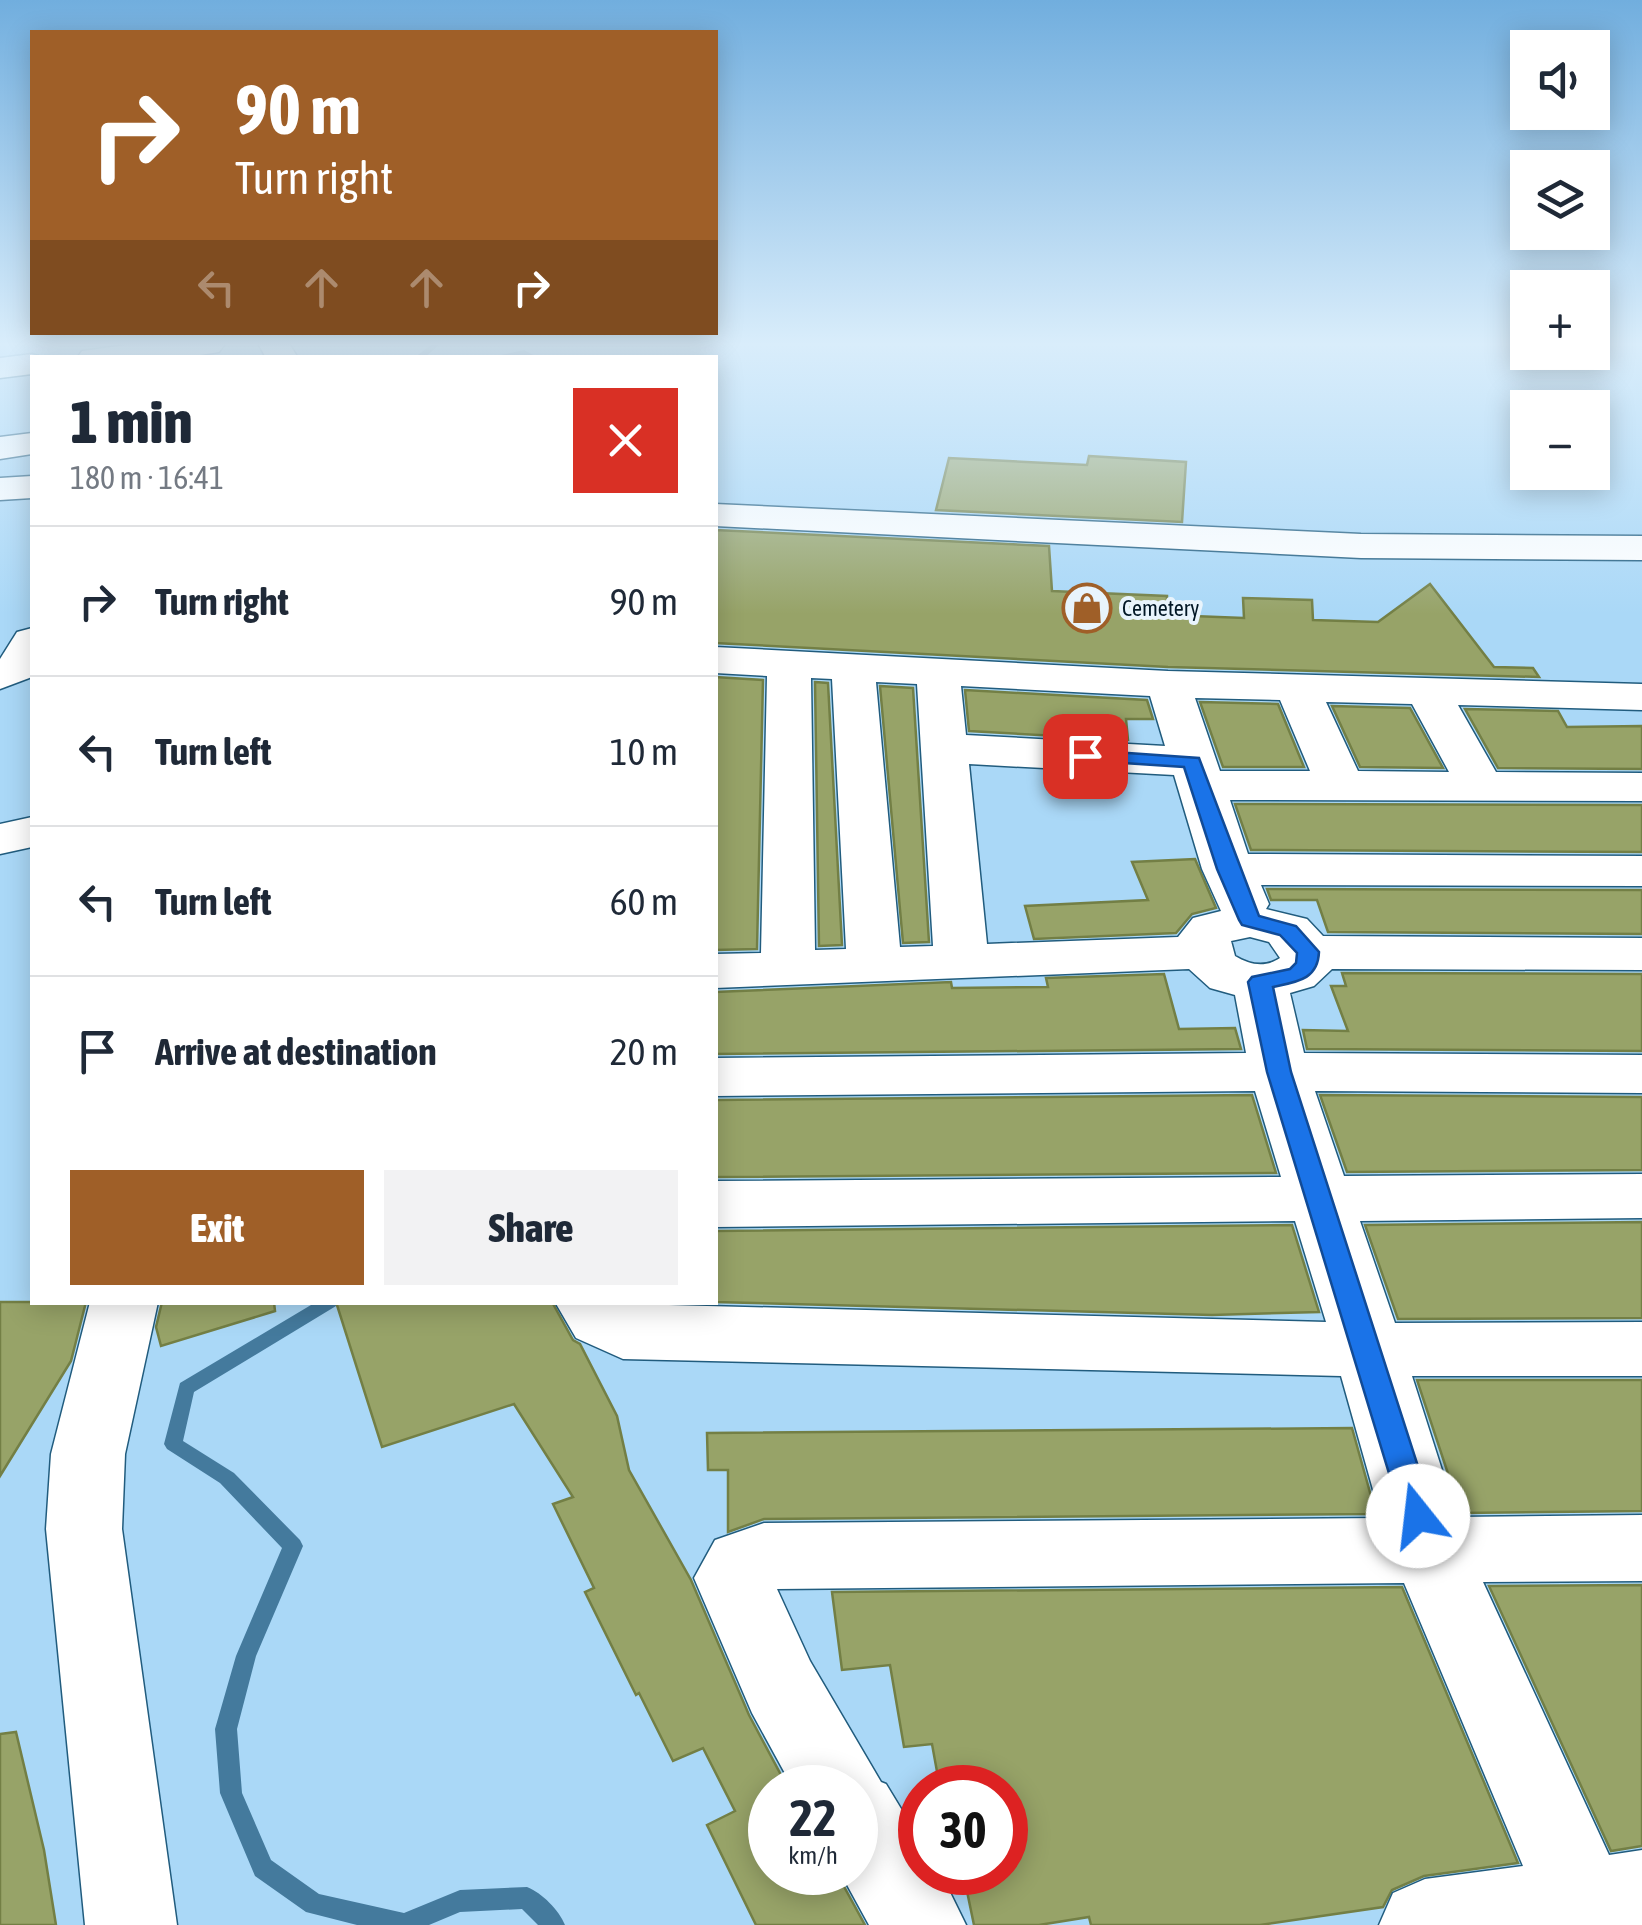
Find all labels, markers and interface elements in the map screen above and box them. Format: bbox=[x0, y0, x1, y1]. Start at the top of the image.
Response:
map controls bbox=[1510, 30, 1610, 490]
button: sound bbox=[1510, 30, 1610, 130]
text: 90 m bbox=[235, 69, 361, 149]
icon: right bbox=[70, 70, 200, 200]
button: layers bbox=[1510, 150, 1610, 250]
text: Turn right bbox=[235, 152, 393, 204]
icon: left bbox=[189, 260, 244, 315]
icon: ahead bbox=[294, 260, 349, 315]
icon: ahead bbox=[399, 260, 454, 315]
icon: right bbox=[504, 260, 559, 315]
button: + bbox=[1510, 270, 1610, 370]
text: 1 min bbox=[70, 387, 193, 456]
button: close bbox=[573, 388, 678, 493]
button: − bbox=[1510, 390, 1610, 490]
text: 180 m · 16:41 bbox=[70, 459, 224, 496]
icon: right bbox=[70, 574, 125, 629]
text: Turn right bbox=[155, 580, 289, 623]
text: 90 m bbox=[610, 580, 678, 623]
shop icon: Cemetery bbox=[1061, 582, 1113, 634]
place label: Cemetery bbox=[1122, 595, 1199, 621]
pin bbox=[1043, 714, 1128, 799]
icon: left bbox=[70, 724, 125, 779]
icon: arrive bbox=[1058, 729, 1113, 784]
text: Turn left bbox=[155, 730, 271, 773]
text: 10 m bbox=[610, 730, 678, 773]
icon: left bbox=[70, 874, 125, 929]
text: Turn left bbox=[155, 880, 271, 923]
text: 60 m bbox=[610, 880, 678, 923]
icon: arrive bbox=[70, 1024, 125, 1079]
text: Arrive at destination bbox=[155, 1030, 437, 1073]
text: 20 m bbox=[610, 1030, 678, 1073]
button: Exit bbox=[70, 1170, 364, 1285]
button: Share bbox=[384, 1170, 678, 1285]
position arrow bbox=[1366, 1464, 1470, 1568]
speed limit sign: 30 bbox=[898, 1765, 1028, 1895]
text: 22 bbox=[789, 1789, 836, 1847]
text: km/h bbox=[788, 1841, 838, 1869]

